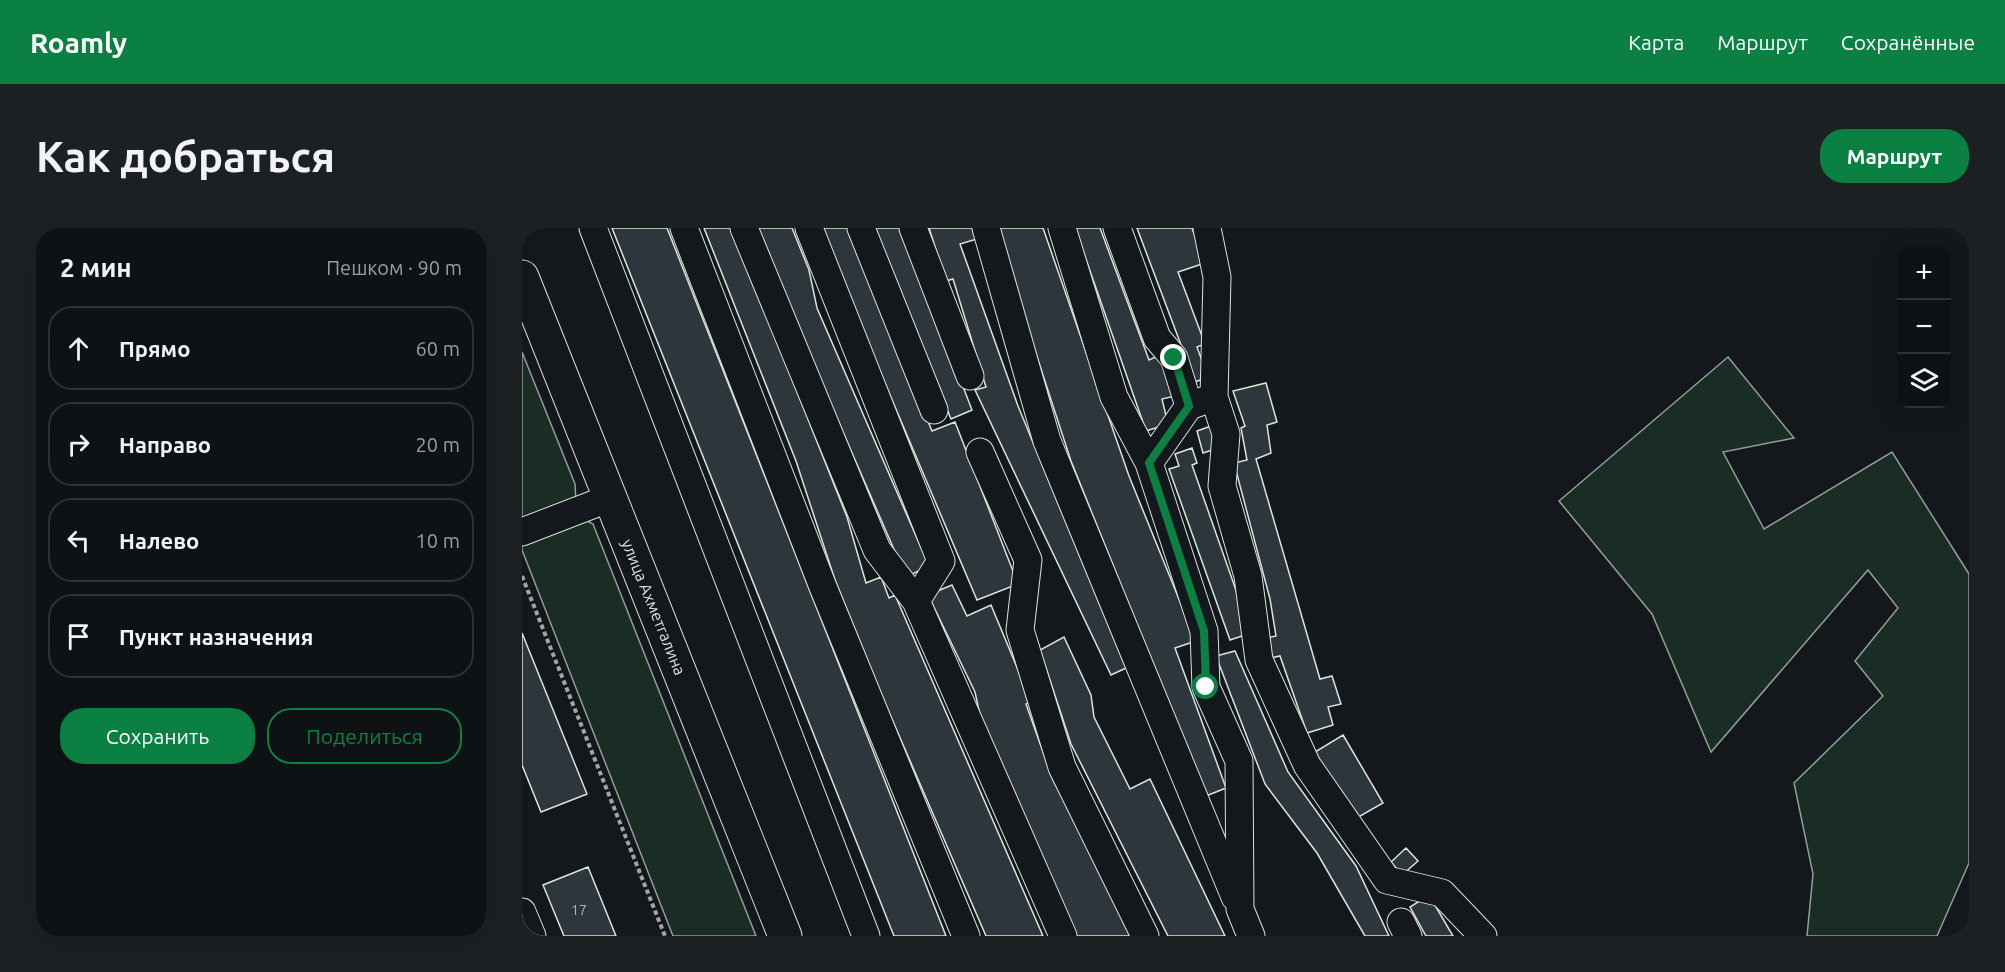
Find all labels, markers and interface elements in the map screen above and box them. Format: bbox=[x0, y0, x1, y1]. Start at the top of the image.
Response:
text: Roamly bbox=[30, 27, 127, 58]
text: Карта bbox=[1628, 30, 1684, 54]
text: Маршрут bbox=[1717, 30, 1808, 54]
text: Сохранённые bbox=[1841, 30, 1975, 54]
button: Маршрут bbox=[1820, 129, 1969, 183]
text: Как добраться bbox=[36, 133, 335, 180]
map controls bbox=[1897, 246, 1951, 408]
button: + bbox=[1897, 246, 1951, 300]
text: 2 мин bbox=[60, 253, 132, 282]
text: Пешком · 90 m bbox=[326, 256, 462, 279]
button: − bbox=[1897, 300, 1951, 354]
icon: ahead bbox=[62, 332, 95, 365]
text: Прямо bbox=[119, 336, 190, 361]
text: 60 m bbox=[416, 337, 460, 360]
route end bbox=[1160, 344, 1186, 370]
button: layers bbox=[1897, 354, 1951, 408]
icon: right bbox=[62, 428, 95, 461]
text: Направо bbox=[119, 432, 211, 457]
text: 20 m bbox=[416, 433, 460, 456]
icon: left bbox=[62, 524, 95, 557]
text: Налево bbox=[119, 528, 199, 553]
text: 10 m bbox=[416, 529, 460, 552]
street label: улица Ахметгалина bbox=[618, 536, 690, 678]
icon: arrive bbox=[62, 620, 95, 653]
text: Пункт назначения bbox=[119, 624, 313, 649]
route start bbox=[1192, 673, 1218, 699]
button: Сохранить bbox=[60, 708, 255, 764]
button: Поделиться bbox=[267, 708, 462, 764]
house number: 17 bbox=[571, 902, 587, 918]

